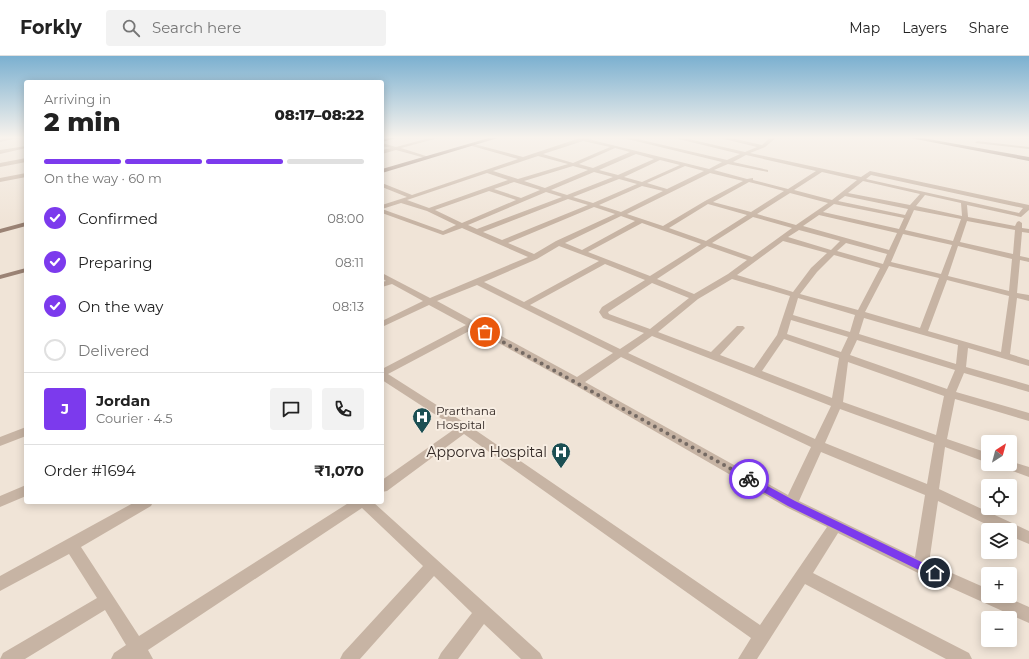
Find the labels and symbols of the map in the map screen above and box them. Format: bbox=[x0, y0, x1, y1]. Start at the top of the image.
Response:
pin bbox=[468, 315, 502, 349]
place label: Prarthana Hospital bbox=[436, 403, 496, 432]
hospital icon: Prarthana Hospital bbox=[411, 406, 433, 434]
north arrow bbox=[981, 435, 1017, 471]
hospital icon: Apporva Hospital bbox=[550, 441, 572, 469]
place label: Apporva Hospital bbox=[427, 443, 547, 461]
courier bbox=[729, 459, 769, 499]
pin bbox=[918, 556, 952, 590]

